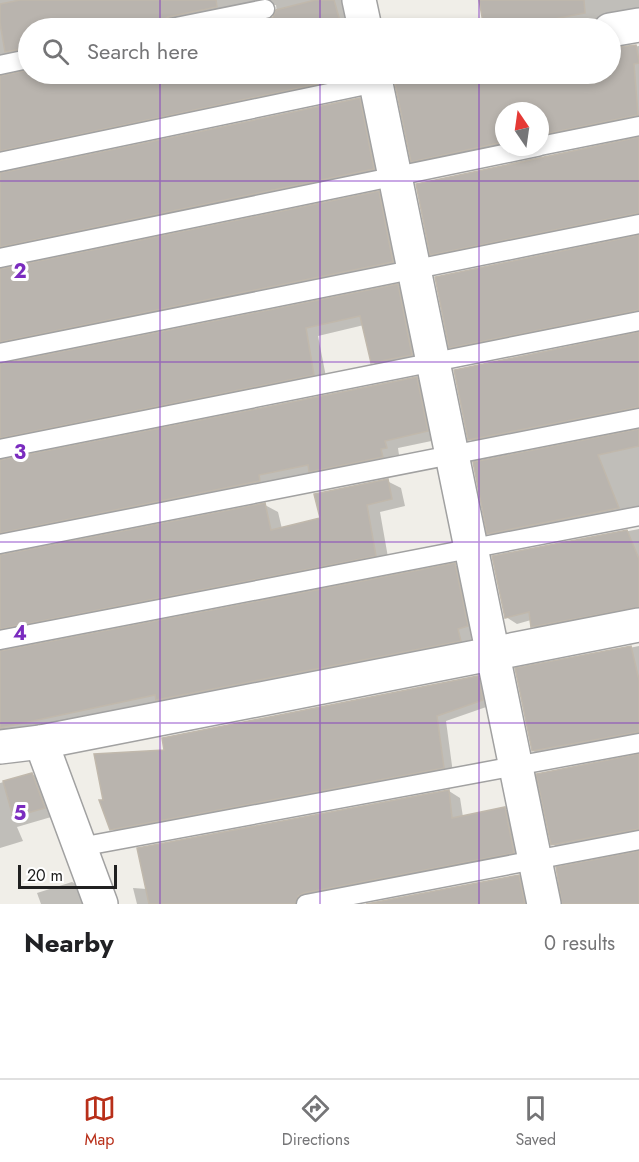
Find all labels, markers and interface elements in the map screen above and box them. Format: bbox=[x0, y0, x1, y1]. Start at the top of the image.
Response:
search box bbox=[18, 18, 621, 84]
icon: search bbox=[39, 35, 72, 68]
text: Search here bbox=[87, 35, 198, 67]
north arrow bbox=[495, 102, 549, 156]
text: 2 bbox=[13, 257, 27, 286]
text: 3 bbox=[14, 438, 26, 467]
text: 4 bbox=[13, 619, 27, 648]
text: 5 bbox=[14, 799, 27, 828]
scale bar bbox=[18, 862, 117, 890]
text: 20 m bbox=[27, 864, 63, 887]
text: Nearby bbox=[24, 924, 113, 962]
text: 0 results bbox=[544, 929, 615, 958]
tab: Map bbox=[83, 1092, 116, 1151]
tab: Directions bbox=[282, 1092, 350, 1151]
tab: Saved bbox=[515, 1092, 556, 1151]

